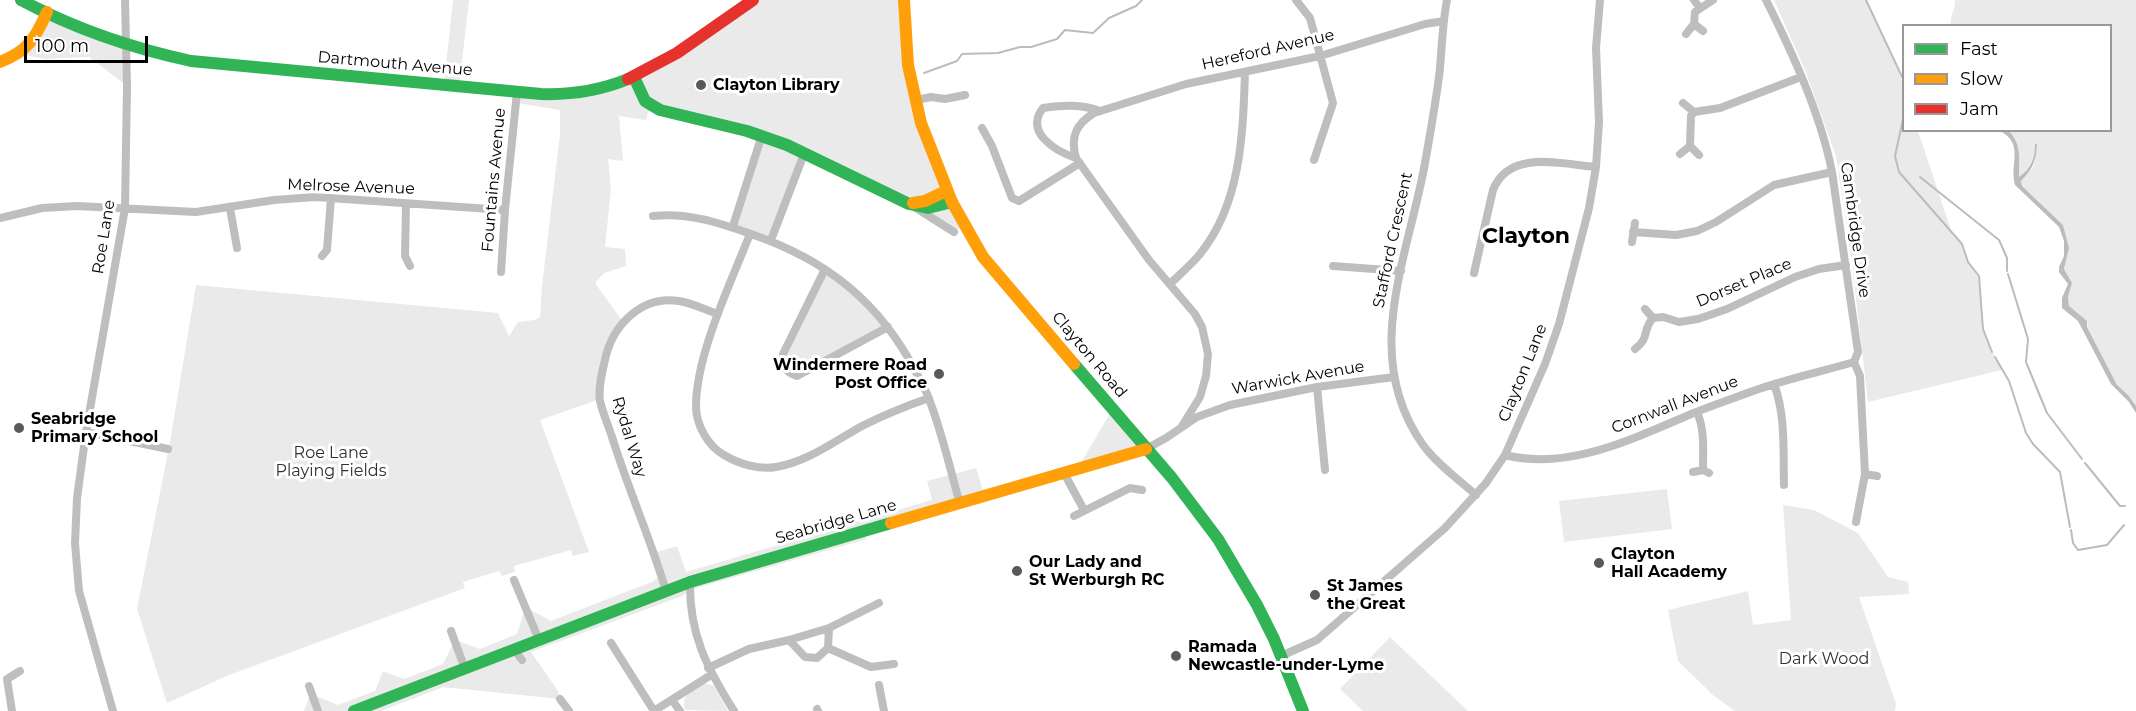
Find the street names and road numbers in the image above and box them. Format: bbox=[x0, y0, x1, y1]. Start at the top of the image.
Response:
street label: Hereford Avenue bbox=[1200, 25, 1336, 75]
street label: Dartmouth Avenue bbox=[317, 48, 473, 80]
street label: Fountains Avenue bbox=[478, 107, 510, 253]
street label: Cambridge Drive bbox=[1836, 161, 1874, 299]
street label: Stafford Crescent bbox=[1369, 170, 1417, 310]
street label: Melrose Avenue bbox=[287, 175, 415, 199]
street label: Roe Lane bbox=[89, 199, 119, 275]
street label: Dorset Place bbox=[1694, 254, 1794, 312]
street label: Clayton Road bbox=[1047, 308, 1131, 402]
street label: Clayton Lane bbox=[1495, 321, 1551, 425]
street label: Warwick Avenue bbox=[1230, 357, 1366, 399]
street label: Cornwall Avenue bbox=[1609, 372, 1741, 438]
street label: Rydal Way bbox=[608, 394, 650, 480]
street label: Seabridge Lane bbox=[773, 496, 899, 548]

